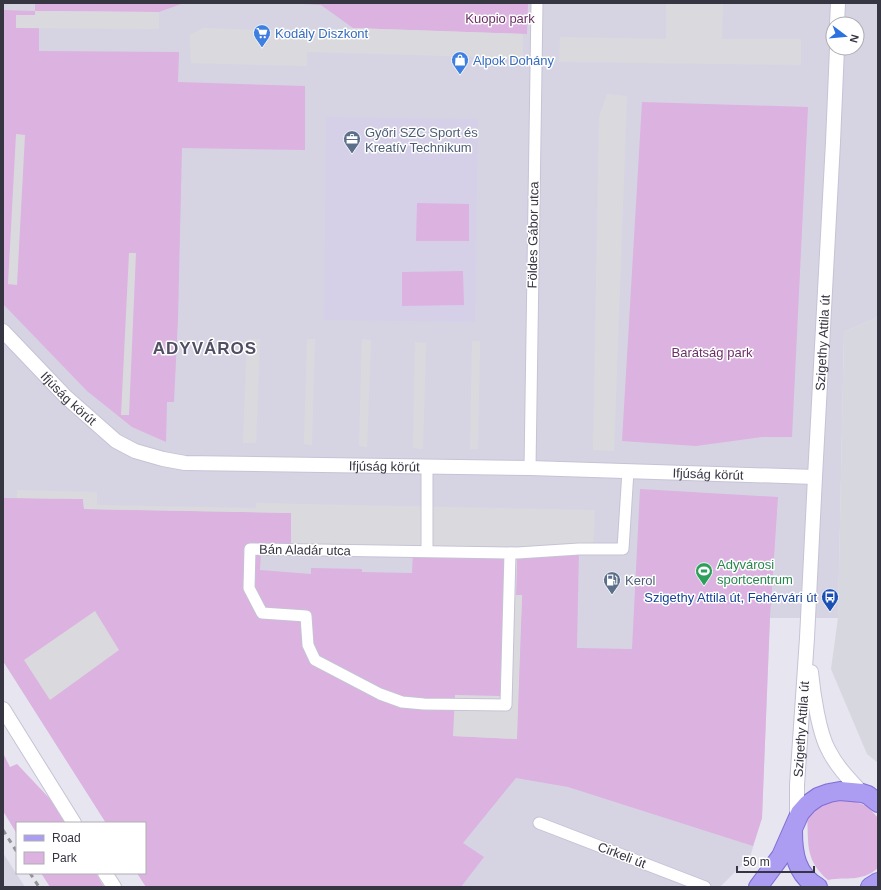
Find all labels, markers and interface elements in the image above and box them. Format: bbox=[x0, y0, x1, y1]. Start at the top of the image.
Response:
park label: Kuopio park bbox=[465, 11, 535, 26]
north arrow bbox=[825, 16, 865, 56]
supermarket icon: Kodály Diszkont bbox=[252, 23, 272, 48]
place label: Kodály Diszkont bbox=[275, 26, 369, 41]
text: N bbox=[848, 33, 861, 44]
shop icon: Alpok Dohány bbox=[450, 50, 470, 75]
place label: Alpok Dohány bbox=[473, 53, 554, 68]
place label: Győri SZC Sport és Kreatív Technikum bbox=[365, 125, 478, 155]
office icon: Győri SZC Sport és Kreatív Technikum bbox=[342, 129, 362, 154]
street label: Földes Gábor utca bbox=[525, 181, 541, 289]
street label: Szigethy Attila út bbox=[812, 294, 832, 391]
district label: ADYVÁROS bbox=[153, 339, 257, 358]
park label: Barátság park bbox=[672, 345, 753, 360]
street label: Ifjúság körút bbox=[38, 368, 100, 428]
street label: Ifjúság körút bbox=[349, 458, 420, 474]
street label: Ifjúság körút bbox=[672, 465, 744, 482]
street label: Bán Aladár utca bbox=[259, 542, 352, 558]
place label: Adyvárosi sportcentrum bbox=[717, 557, 793, 587]
sports icon: Adyvárosi sportcentrum bbox=[694, 561, 714, 586]
fuel station icon: Kerol bbox=[602, 570, 622, 595]
place label: Kerol bbox=[625, 573, 655, 588]
bus stop icon: Szigethy Attila út, Fehérvári út bbox=[820, 587, 840, 612]
place label: Szigethy Attila út, Fehérvári út bbox=[644, 590, 817, 605]
street label: Szigethy Attila út bbox=[790, 680, 812, 778]
legend bbox=[16, 822, 146, 874]
text: Road bbox=[52, 831, 81, 845]
street label: Cirkeli út bbox=[596, 839, 649, 871]
scale bar bbox=[737, 848, 814, 874]
text: Park bbox=[52, 851, 78, 865]
text: 50 m bbox=[743, 855, 770, 869]

